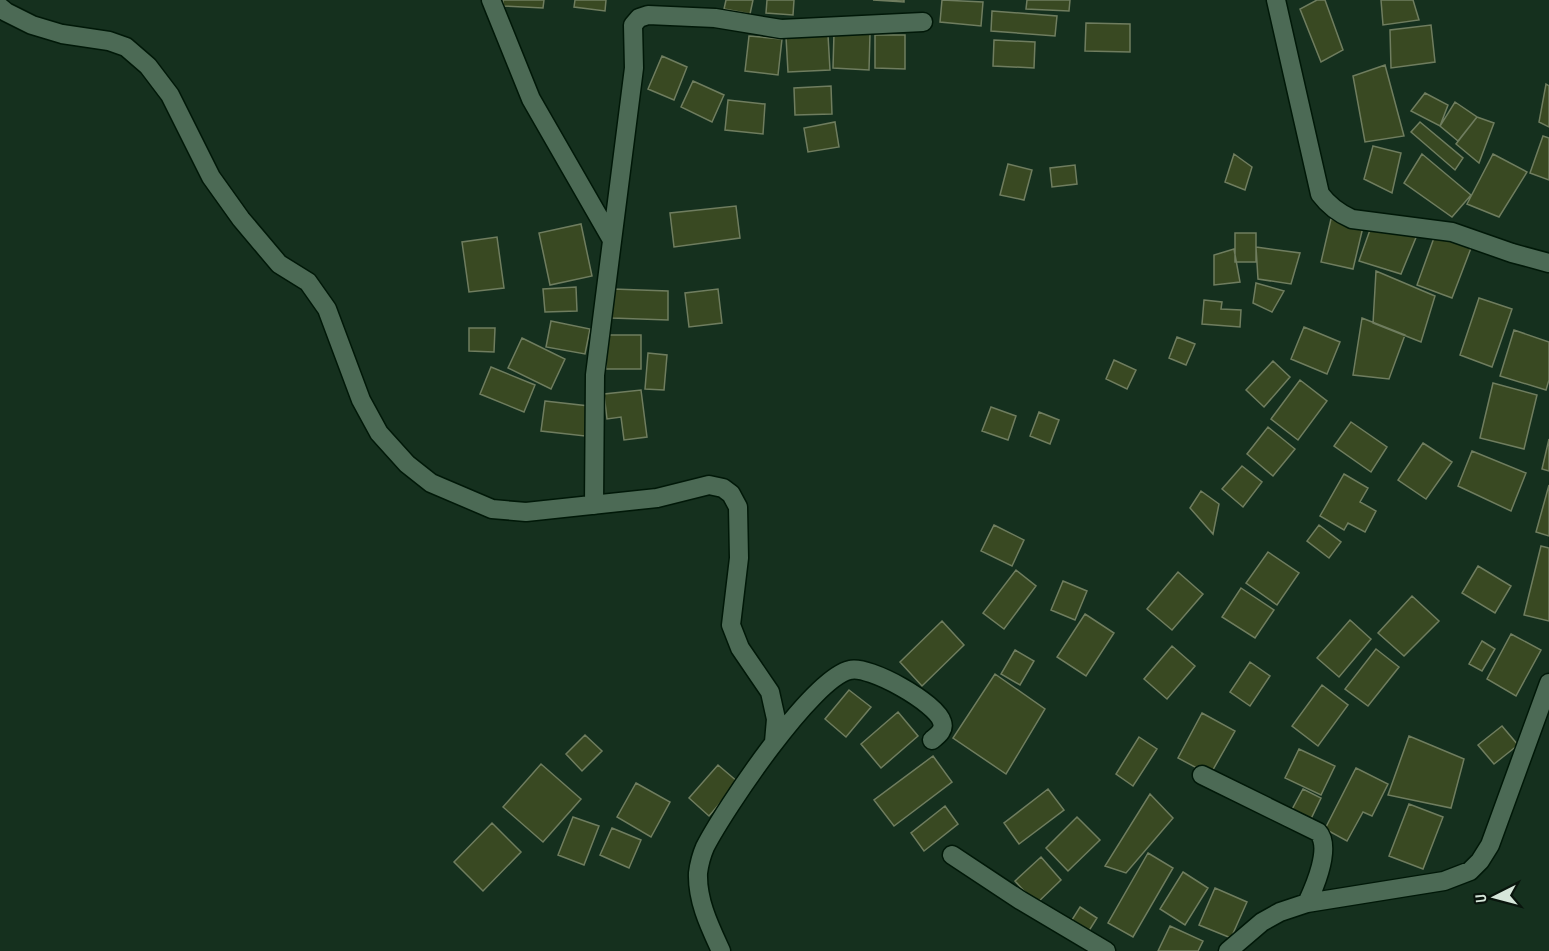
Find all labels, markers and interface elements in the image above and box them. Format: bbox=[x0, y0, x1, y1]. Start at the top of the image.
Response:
north arrow bbox=[1465, 867, 1525, 927]
text: U bbox=[1472, 893, 1491, 904]

